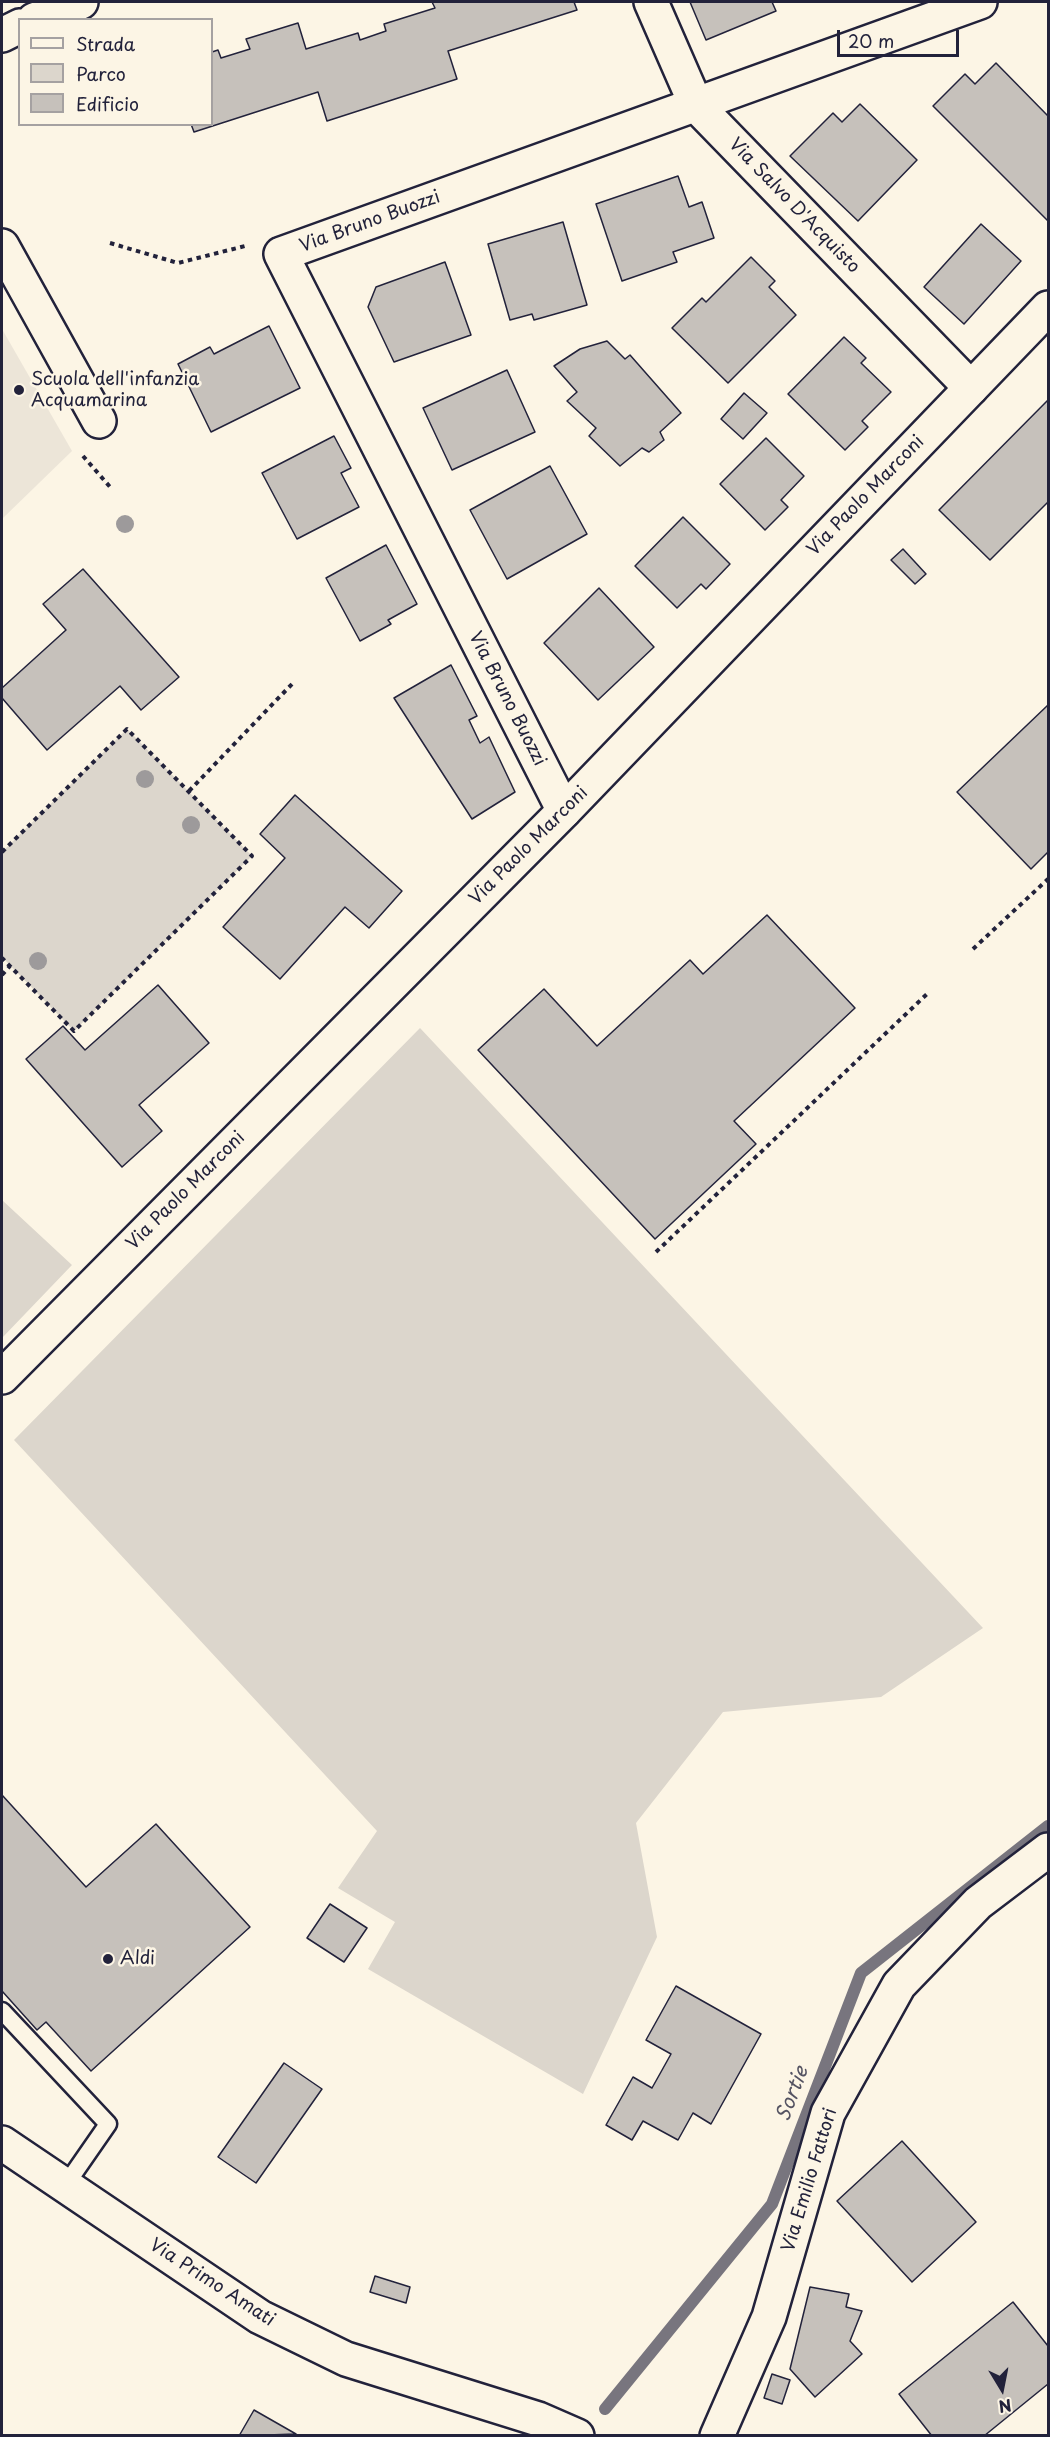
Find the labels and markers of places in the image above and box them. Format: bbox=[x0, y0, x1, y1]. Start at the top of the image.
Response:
place label: Scuola dell'infanzia Acquamarina bbox=[31, 369, 199, 412]
marker: Scuola dell'infanzia Acquamarina bbox=[12, 383, 26, 397]
place label: Aldi bbox=[120, 1948, 155, 1970]
marker: Aldi bbox=[101, 1952, 115, 1966]

